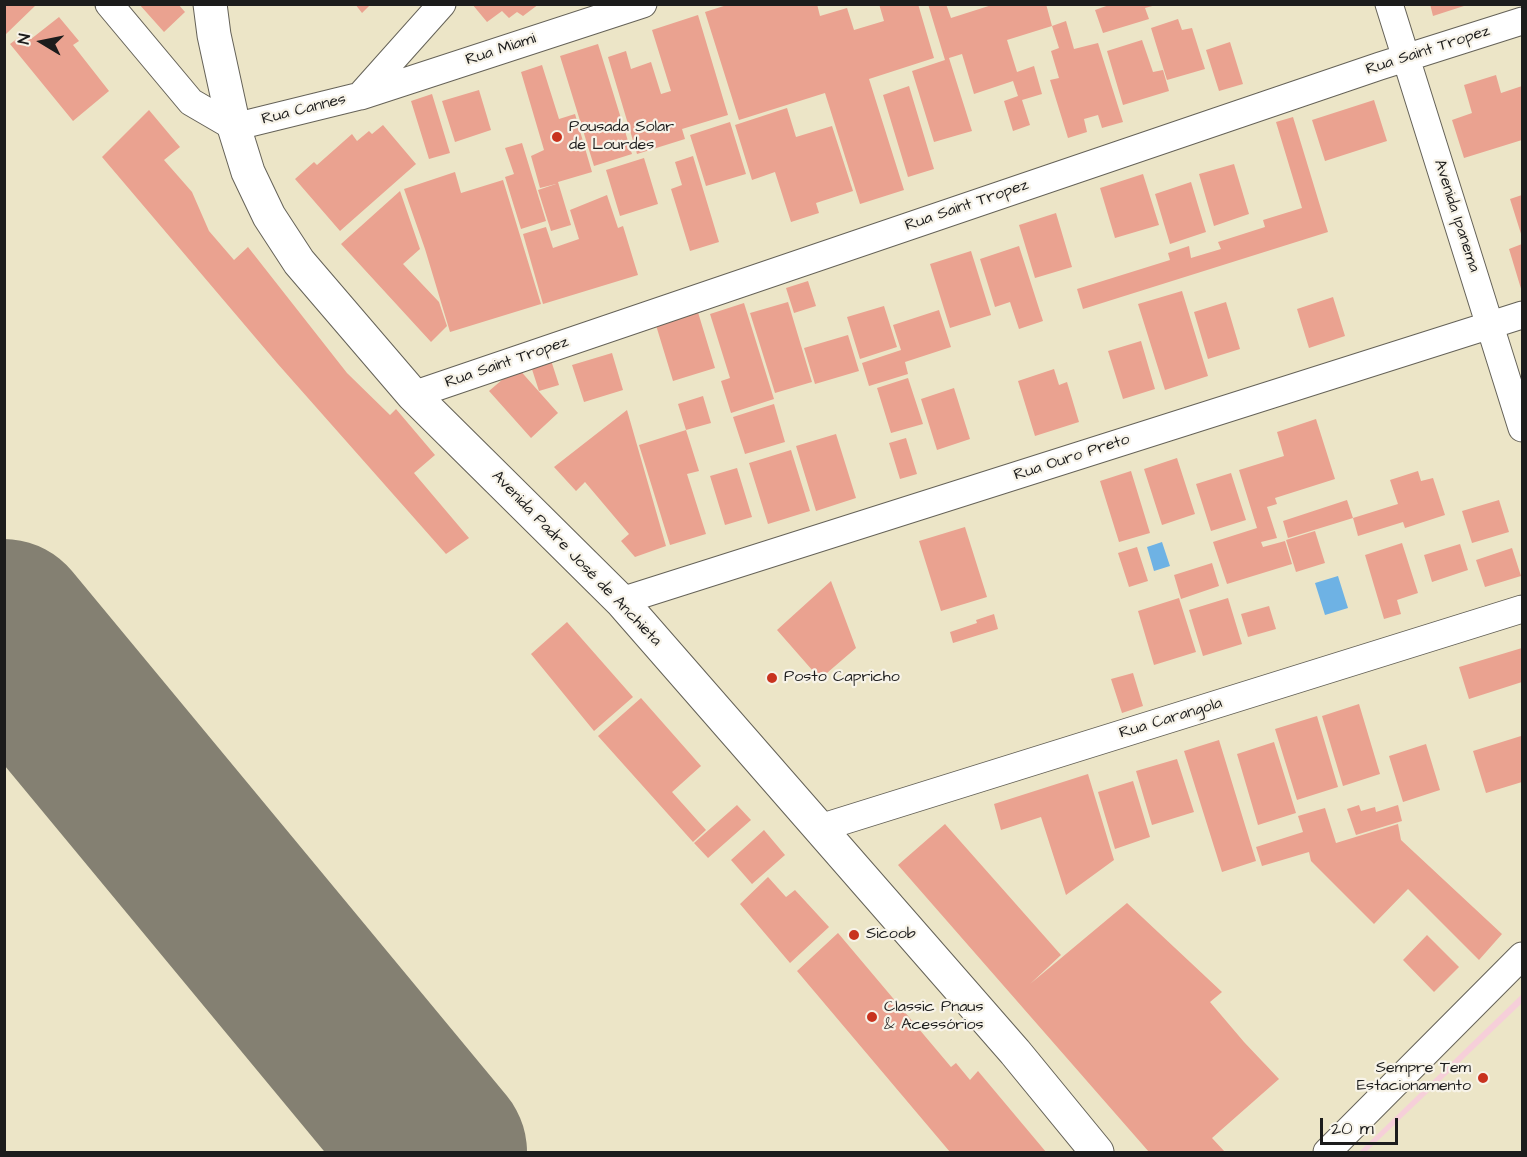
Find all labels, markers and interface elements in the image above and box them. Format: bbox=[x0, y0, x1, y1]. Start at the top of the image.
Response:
north arrow bbox=[12, 12, 72, 72]
street label: Rua Saint Tropez bbox=[1364, 22, 1492, 80]
street label: Rua Miami bbox=[463, 30, 539, 70]
text: N bbox=[13, 32, 36, 46]
street label: Rua Cannes bbox=[260, 90, 348, 130]
place label: Pousada Solar de Lourdes bbox=[569, 118, 674, 156]
marker: Pousada Solar de Lourdes bbox=[550, 130, 564, 144]
street label: Avenida Ipanema bbox=[1429, 157, 1483, 275]
street label: Rua Saint Tropez bbox=[903, 176, 1031, 236]
street label: Rua Saint Tropez bbox=[443, 333, 571, 393]
street label: Rua Ouro Preto bbox=[1012, 430, 1132, 486]
street label: Avenida Padre José de Anchieta bbox=[487, 467, 665, 651]
place label: Posto Capricho bbox=[784, 668, 900, 688]
marker: Posto Capricho bbox=[765, 671, 779, 685]
street label: Rua Carangola bbox=[1117, 694, 1225, 744]
place label: Sicoob bbox=[866, 925, 916, 945]
marker: Sicoob bbox=[847, 928, 861, 942]
place label: Classic Pnaus & Acessórios bbox=[884, 998, 984, 1036]
marker: Classic Pnaus & Acessórios bbox=[865, 1010, 879, 1024]
place label: Sempre Tem Estacionamento bbox=[1357, 1059, 1471, 1097]
marker: Sempre Tem Estacionamento bbox=[1476, 1071, 1490, 1085]
scale bar bbox=[1323, 1106, 1401, 1144]
text: 20 m bbox=[1331, 1116, 1374, 1141]

